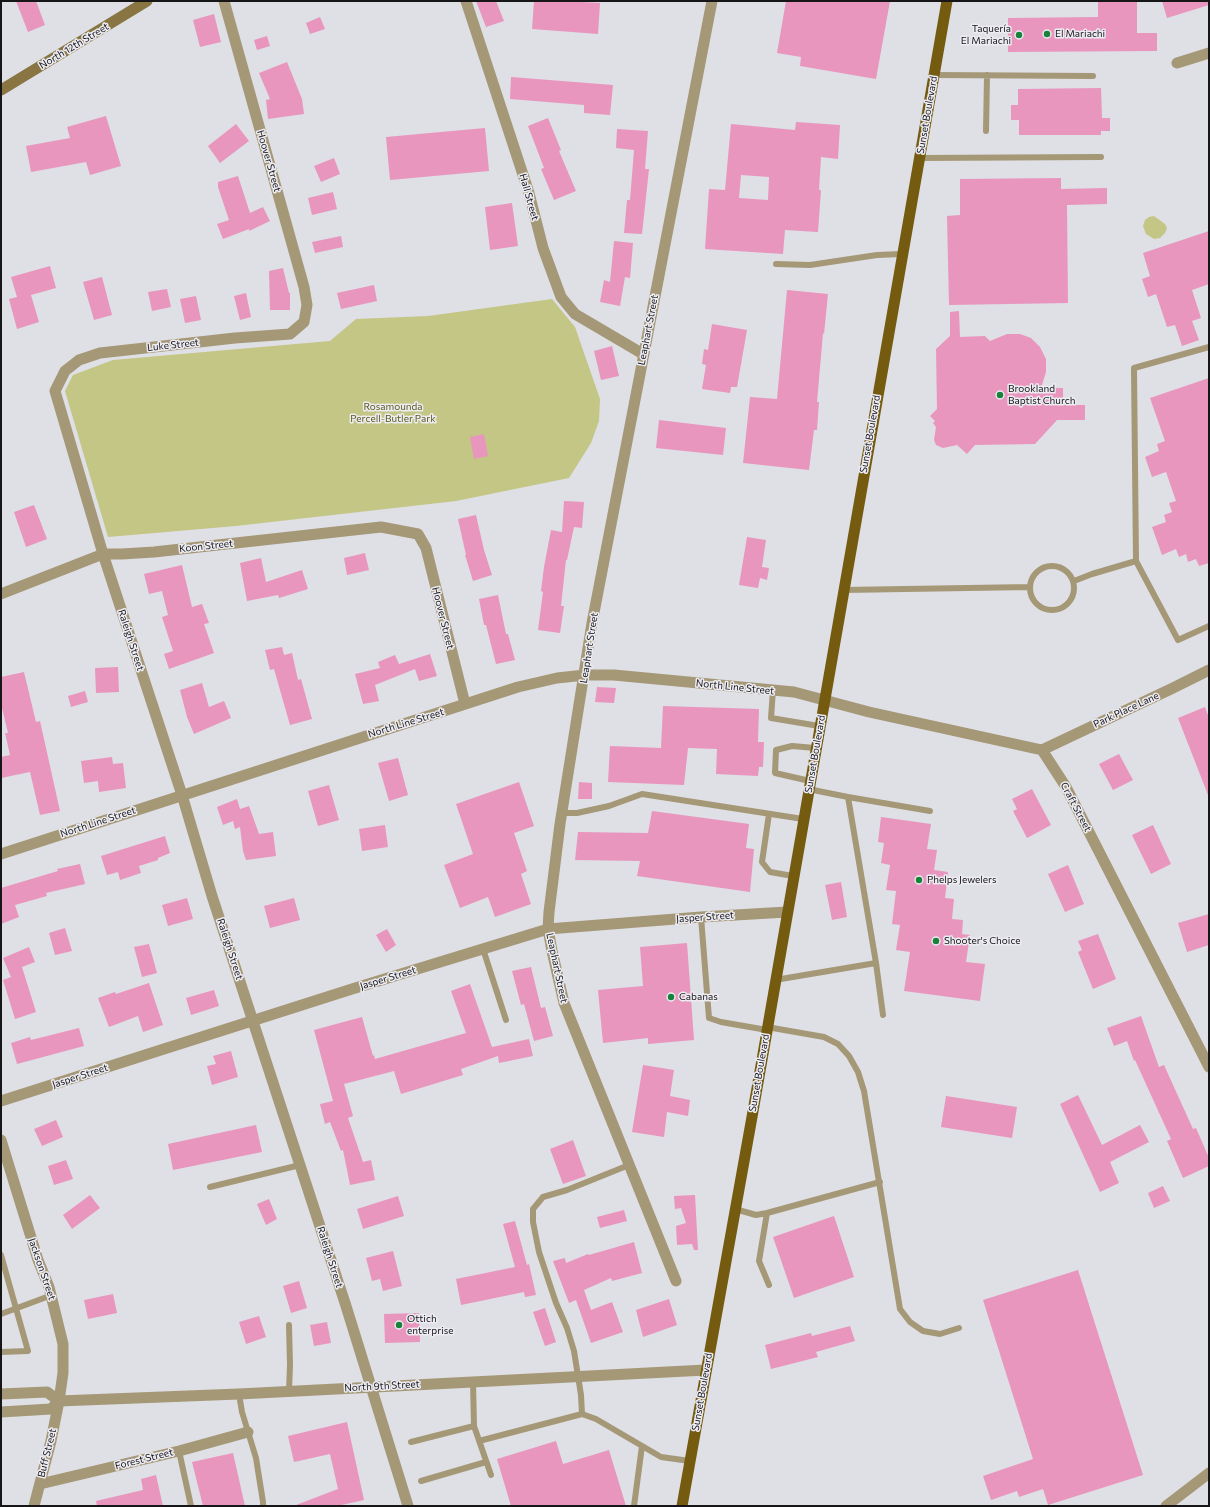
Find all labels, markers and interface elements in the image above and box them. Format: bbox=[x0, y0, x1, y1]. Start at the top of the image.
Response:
street label: North 12th Street bbox=[37, 20, 111, 72]
place label: Taquería El Mariachi bbox=[961, 23, 1011, 46]
place label: El Mariachi bbox=[1055, 28, 1105, 40]
marker: El Mariachi bbox=[1042, 29, 1052, 39]
marker: Taquería El Mariachi bbox=[1014, 30, 1024, 40]
street label: Sunset Boulevard bbox=[914, 75, 940, 155]
street label: Hoover Street bbox=[254, 129, 284, 193]
street label: Hall Street bbox=[517, 172, 541, 222]
street label: Leaphart Street bbox=[635, 294, 661, 366]
street label: Luke Street bbox=[147, 336, 199, 354]
place label: Brookland Baptist Church bbox=[1008, 383, 1075, 406]
marker: Brookland Baptist Church bbox=[995, 390, 1005, 400]
street label: Sunset Boulevard bbox=[857, 394, 883, 474]
park label: Rosamounda Percell-Butler Park bbox=[350, 401, 436, 424]
street label: Koon Street bbox=[178, 537, 234, 555]
street label: Hoover Street bbox=[429, 586, 457, 650]
street label: Raleigh Street bbox=[115, 608, 147, 672]
street label: Leaphart Street bbox=[577, 612, 601, 684]
street label: North Line Street bbox=[695, 677, 775, 697]
street label: Park Place Lane bbox=[1091, 690, 1161, 730]
street label: North Line Street bbox=[367, 706, 445, 740]
street label: Sunset Boulevard bbox=[802, 714, 828, 794]
street label: Craft Street bbox=[1058, 780, 1094, 834]
street label: North Line Street bbox=[59, 804, 137, 840]
place label: Phelps Jewelers bbox=[927, 874, 996, 886]
marker: Phelps Jewelers bbox=[914, 875, 924, 885]
street label: Jasper Street bbox=[676, 909, 734, 925]
street label: Raleigh Street bbox=[214, 917, 246, 981]
street label: Leaphart Street bbox=[544, 932, 570, 1004]
place label: Shooter's Choice bbox=[944, 935, 1021, 947]
marker: Shooter's Choice bbox=[931, 936, 941, 946]
street label: Jasper Street bbox=[358, 964, 418, 992]
place label: Cabanas bbox=[679, 991, 718, 1003]
marker: Cabanas bbox=[666, 992, 676, 1002]
street label: Sunset Boulevard bbox=[746, 1033, 772, 1113]
street label: Jasper Street bbox=[51, 1061, 109, 1091]
street label: Raleigh Street bbox=[314, 1225, 346, 1289]
street label: Jackson Street bbox=[26, 1236, 58, 1302]
place label: Ottich enterprise bbox=[407, 1313, 454, 1336]
marker: Ottich enterprise bbox=[394, 1320, 404, 1330]
street label: Sunset Boulevard bbox=[689, 1352, 715, 1432]
street label: North 9th Street bbox=[344, 1378, 420, 1394]
street label: Buff Street bbox=[35, 1427, 59, 1479]
street label: Forest Street bbox=[114, 1446, 174, 1472]

